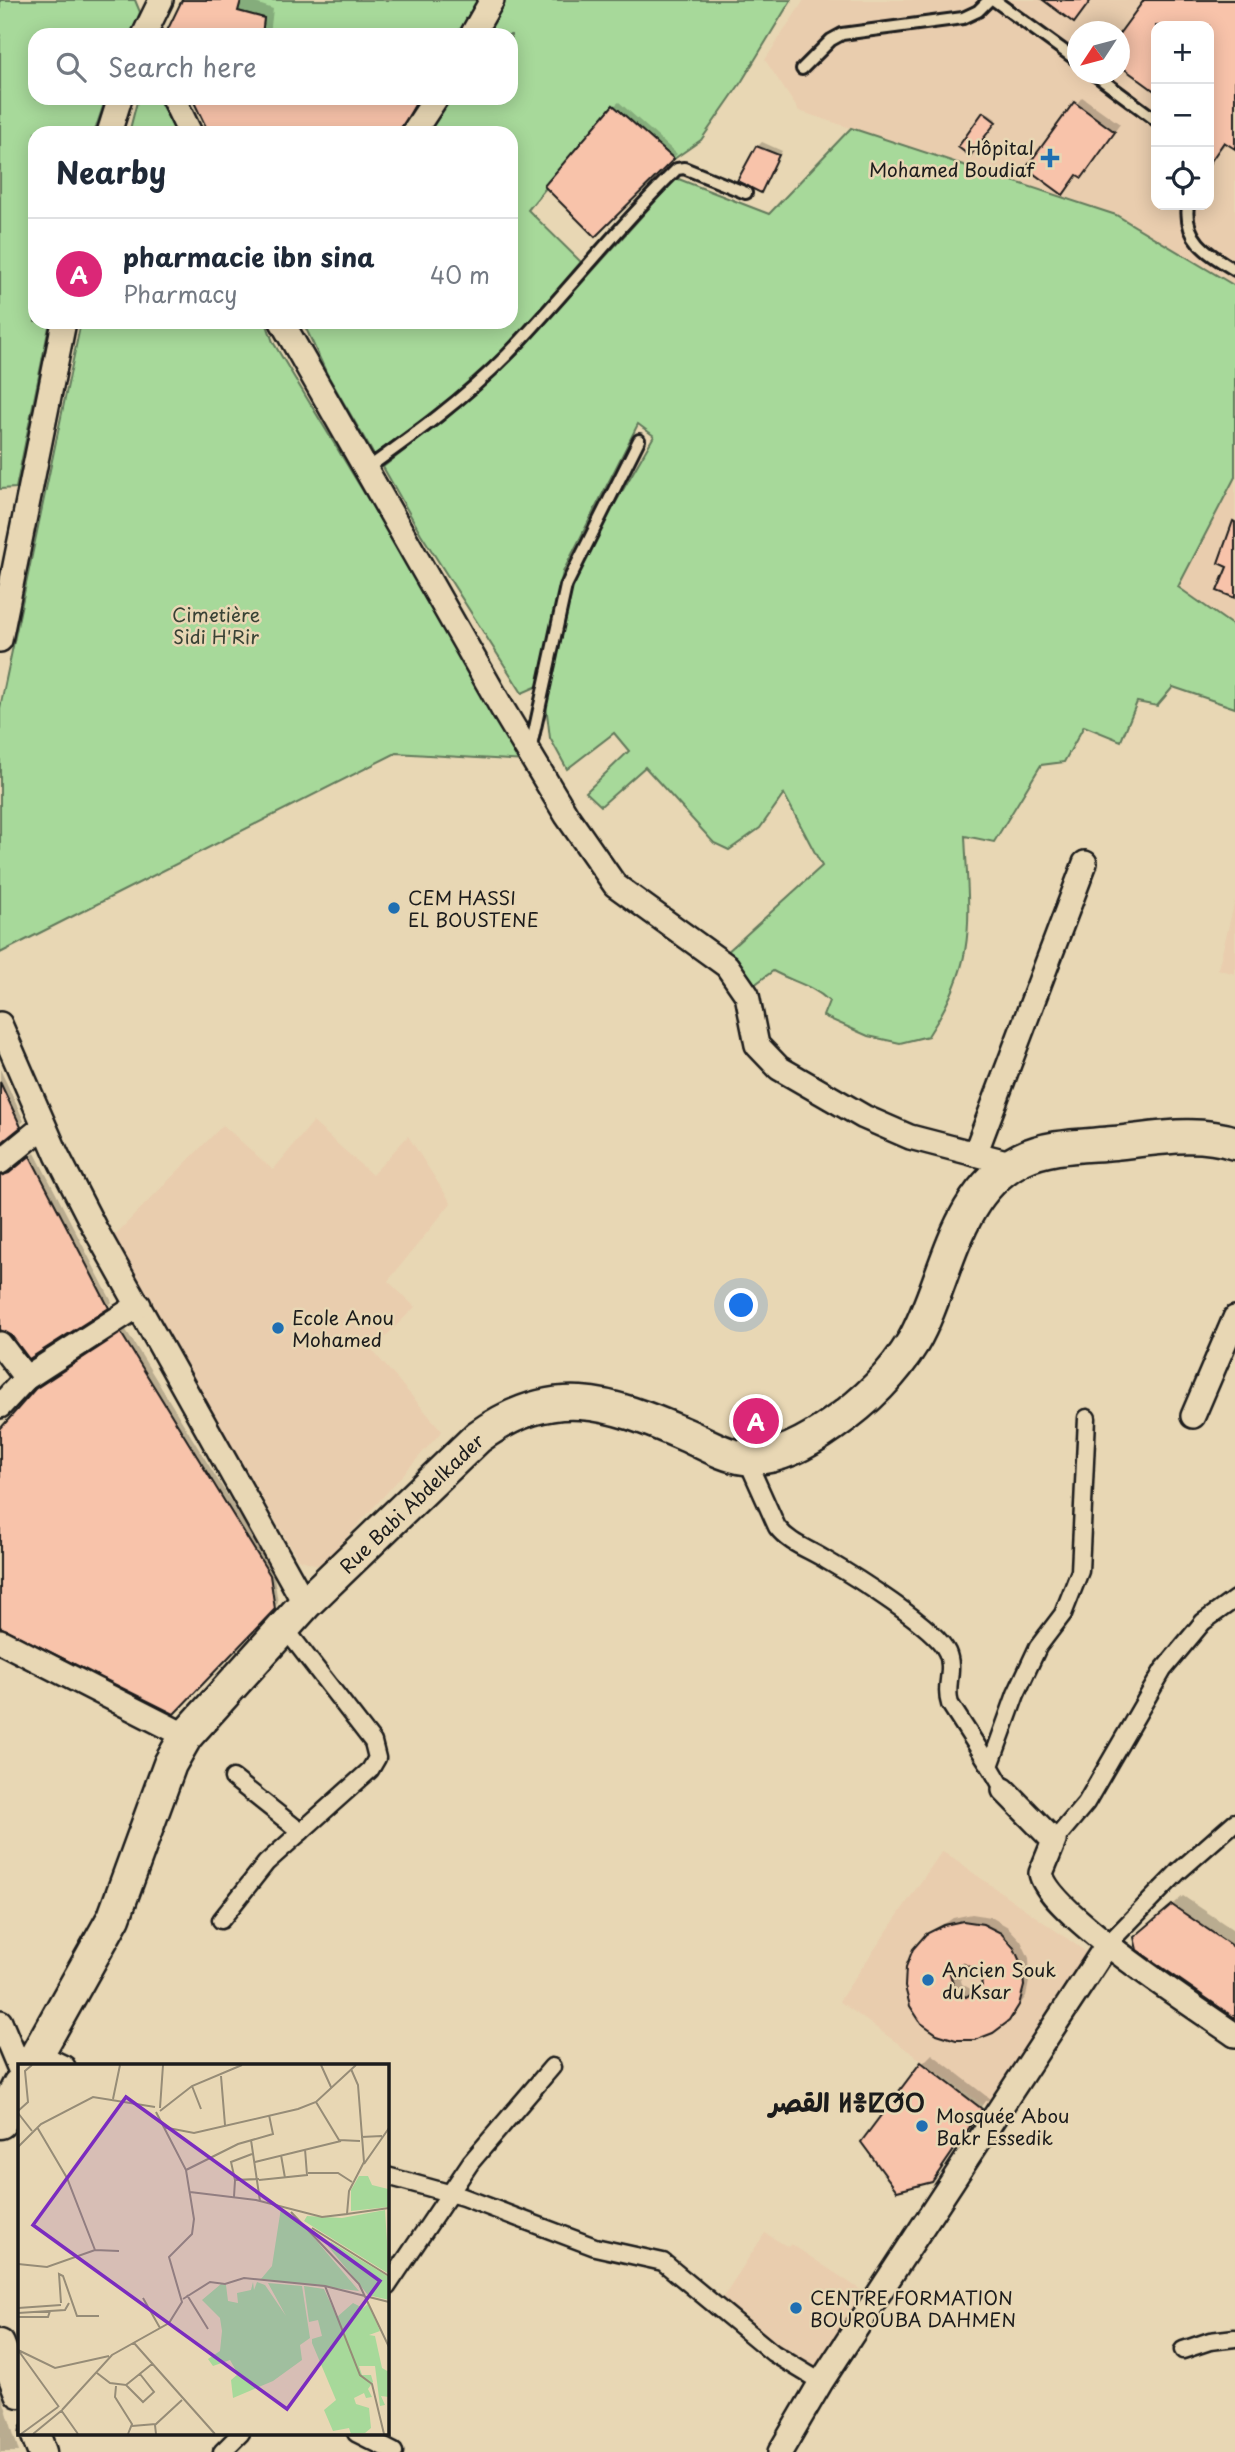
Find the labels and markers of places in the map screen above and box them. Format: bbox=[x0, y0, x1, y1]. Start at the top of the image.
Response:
place label: Hôpital Mohamed Boudiaf bbox=[869, 133, 1035, 183]
marker: Hôpital Mohamed Boudiaf bbox=[1040, 148, 1060, 168]
place label: CEM HASSI EL BOUSTENE bbox=[408, 883, 539, 933]
marker: CEM HASSI EL BOUSTENE bbox=[386, 900, 402, 916]
place label: Ecole Anou Mohamed bbox=[292, 1303, 394, 1353]
marker: Ecole Anou Mohamed bbox=[270, 1320, 286, 1336]
pin: A bbox=[733, 1395, 779, 1447]
place label: Ancien Souk du Ksar bbox=[942, 1955, 1056, 2005]
marker: Ancien Souk du Ksar bbox=[920, 1972, 936, 1988]
place label: Mosquée Abou Bakr Essedik bbox=[936, 2101, 1069, 2151]
marker: Mosquée Abou Bakr Essedik bbox=[914, 2118, 930, 2134]
place label: CENTRE FORMATION BOUROUBA DAHMEN bbox=[810, 2283, 1016, 2333]
marker: CENTRE FORMATION BOUROUBA DAHMEN bbox=[788, 2300, 804, 2316]

